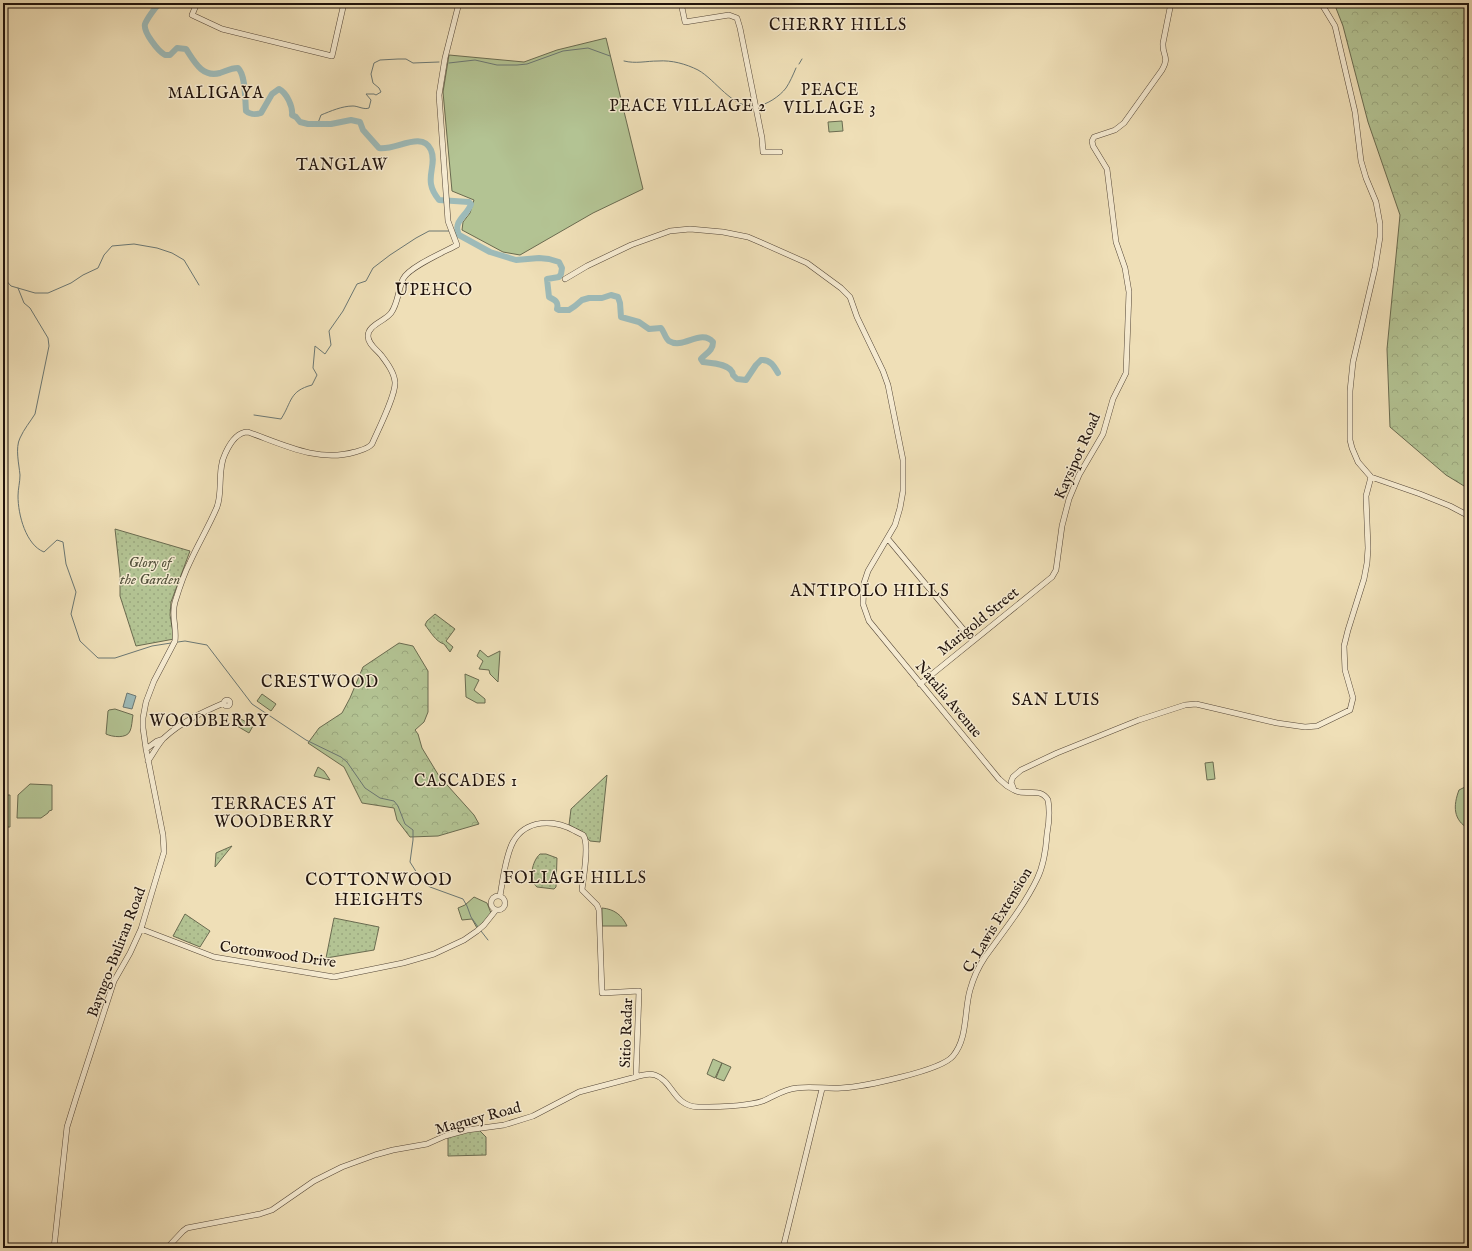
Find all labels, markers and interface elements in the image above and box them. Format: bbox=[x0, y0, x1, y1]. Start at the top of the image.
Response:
district label: CHERRY HILLS bbox=[769, 16, 907, 36]
district label: PEACE VILLAGE 3 bbox=[783, 81, 876, 119]
district label: MALIGAYA bbox=[168, 84, 264, 104]
district label: PEACE VILLAGE 2 bbox=[609, 97, 767, 117]
district label: TANGLAW bbox=[296, 156, 388, 176]
district label: UPEHCO bbox=[395, 281, 473, 301]
street label: Kaysipot Road bbox=[1050, 409, 1105, 502]
park label: Glory of the Garden bbox=[120, 553, 180, 589]
district label: ANTIPOLO HILLS bbox=[789, 582, 950, 602]
street label: Marigold Street bbox=[934, 583, 1023, 660]
street label: Natalia Avenue bbox=[911, 657, 986, 742]
district label: CRESTWOOD bbox=[261, 673, 379, 693]
district label: SAN LUIS bbox=[1012, 690, 1100, 711]
district label: WOODBERRY bbox=[149, 712, 269, 732]
district label: CASCADES 1 bbox=[414, 772, 518, 792]
district label: TERRACES AT WOODBERRY bbox=[212, 795, 336, 833]
street label: C. Lawis Extension bbox=[959, 864, 1036, 976]
district label: FOLIAGE HILLS bbox=[503, 869, 647, 889]
district label: COTTONWOOD HEIGHTS bbox=[305, 870, 453, 911]
street label: Bayugo-Buliran Road bbox=[83, 884, 150, 1020]
street label: Cottonwood Drive bbox=[219, 937, 337, 972]
street label: Sitio Radar bbox=[616, 997, 637, 1068]
street label: Maguey Road bbox=[433, 1098, 524, 1139]

